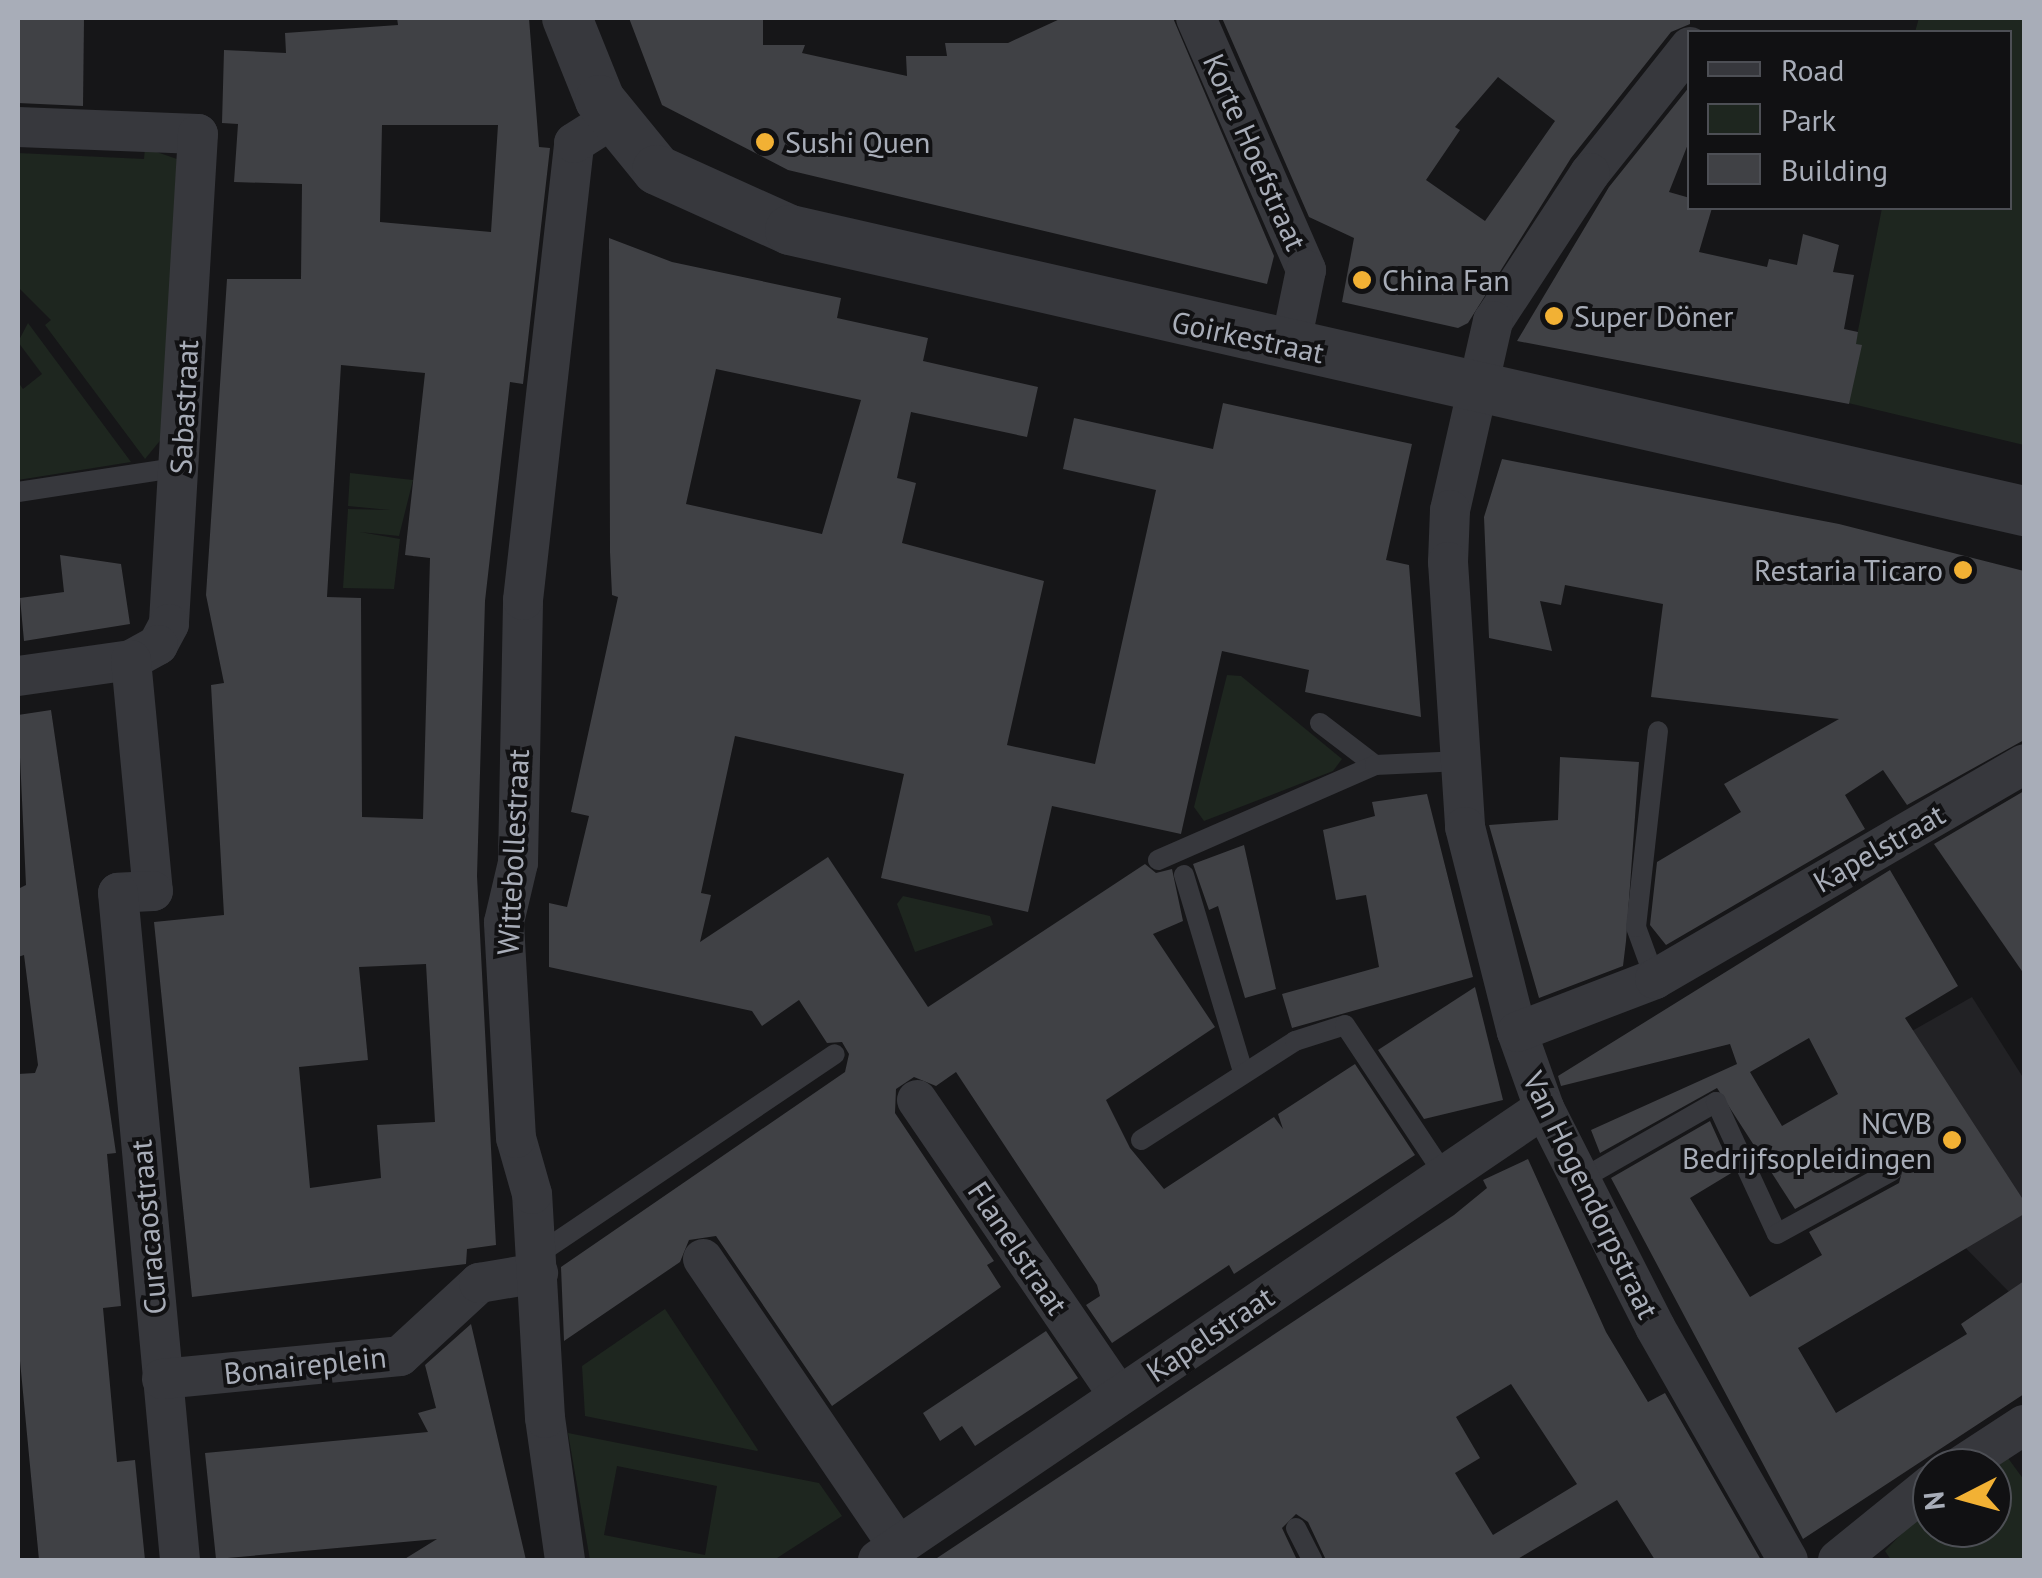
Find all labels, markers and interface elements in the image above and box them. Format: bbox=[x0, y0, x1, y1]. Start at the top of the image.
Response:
legend bbox=[1687, 30, 2012, 210]
street label: Korte Hoefstraat bbox=[1196, 48, 1314, 256]
text: Road bbox=[1781, 50, 1845, 89]
text: Park bbox=[1781, 100, 1836, 139]
place label: Sushi Quen bbox=[785, 124, 931, 160]
marker: Sushi Quen bbox=[754, 131, 776, 153]
text: Building bbox=[1781, 150, 1888, 189]
place label: China Fan bbox=[1382, 262, 1510, 298]
marker: China Fan bbox=[1351, 269, 1373, 291]
place label: Super Döner bbox=[1574, 298, 1733, 334]
street label: Goirkestraat bbox=[1169, 303, 1327, 371]
marker: Super Döner bbox=[1543, 305, 1565, 327]
street label: Sabastraat bbox=[162, 339, 206, 475]
place label: Restaria Ticaro bbox=[1753, 552, 1943, 588]
marker: Restaria Ticaro bbox=[1952, 559, 1974, 581]
street label: Wittebollestraat bbox=[490, 748, 536, 956]
street label: Kapelstraat bbox=[1807, 796, 1951, 900]
street label: Van Hogendorpstraat bbox=[1516, 1066, 1666, 1324]
place label: NCVB Bedrijfsopleidingen bbox=[1682, 1105, 1932, 1176]
marker: NCVB Bedrijfsopleidingen bbox=[1941, 1129, 1963, 1151]
street label: Curacaostraat bbox=[122, 1138, 174, 1316]
street label: Flanelstraat bbox=[960, 1175, 1076, 1321]
street label: Kapelstraat bbox=[1140, 1278, 1280, 1390]
street label: Bonaireplein bbox=[222, 1339, 388, 1391]
north arrow bbox=[1912, 1448, 2012, 1548]
text: N bbox=[1914, 1490, 1953, 1512]

